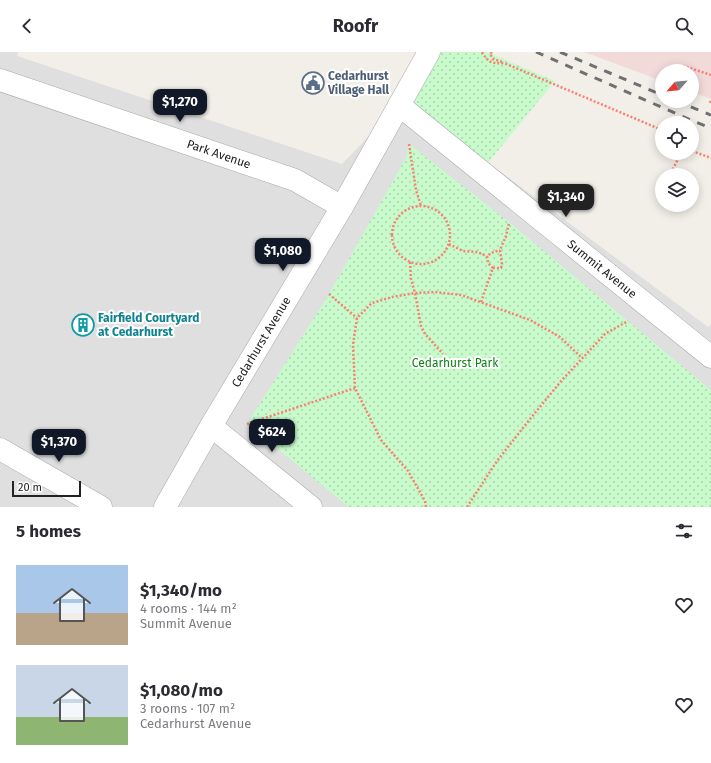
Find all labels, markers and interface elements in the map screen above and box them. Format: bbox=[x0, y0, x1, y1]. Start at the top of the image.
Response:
icon: back bbox=[16, 15, 38, 37]
text: Roofr bbox=[333, 15, 378, 37]
icon: search bbox=[673, 15, 695, 37]
north arrow bbox=[655, 64, 699, 108]
map controls bbox=[655, 64, 699, 212]
place label: Cedarhurst Village Hall bbox=[327, 69, 390, 97]
public building icon: Cedarhurst Village Hall bbox=[300, 70, 326, 96]
pin: $1,270 bbox=[147, 89, 213, 123]
text: $1,270 bbox=[162, 94, 198, 109]
button: locate bbox=[655, 116, 699, 160]
street label: Park Avenue bbox=[185, 137, 253, 171]
button: layers bbox=[655, 168, 699, 212]
pin: $1,340 bbox=[533, 184, 599, 218]
text: $1,340 bbox=[547, 189, 585, 204]
street label: Summit Avenue bbox=[565, 237, 639, 301]
pin: $1,080 bbox=[250, 238, 316, 272]
text: $1,080 bbox=[264, 243, 302, 258]
street label: Cedarhurst Avenue bbox=[229, 294, 294, 390]
place label: Fairfield Courtyard at Cedarhurst bbox=[98, 311, 199, 339]
building icon: Fairfield Courtyard at Cedarhurst bbox=[70, 312, 96, 338]
park label: Cedarhurst Park bbox=[412, 356, 499, 370]
pin: $624 bbox=[248, 419, 296, 453]
text: $624 bbox=[258, 424, 286, 439]
pin: $1,370 bbox=[26, 429, 92, 463]
text: $1,370 bbox=[41, 434, 77, 449]
scale bar bbox=[12, 479, 81, 498]
text: 20 m bbox=[18, 481, 42, 494]
icon: filters bbox=[673, 520, 695, 542]
text: 5 homes bbox=[16, 521, 81, 542]
text: $1,340/mo bbox=[140, 580, 222, 601]
icon: home bbox=[48, 581, 96, 629]
icon: heart bbox=[673, 594, 695, 616]
text: 4 rooms · 144 m² bbox=[140, 601, 237, 616]
text: Summit Avenue bbox=[140, 616, 232, 631]
text: $1,080/mo bbox=[140, 680, 223, 701]
icon: home bbox=[48, 681, 96, 729]
icon: heart bbox=[673, 694, 695, 716]
text: 3 rooms · 107 m² bbox=[140, 701, 235, 716]
text: Cedarhurst Avenue bbox=[140, 716, 251, 731]

